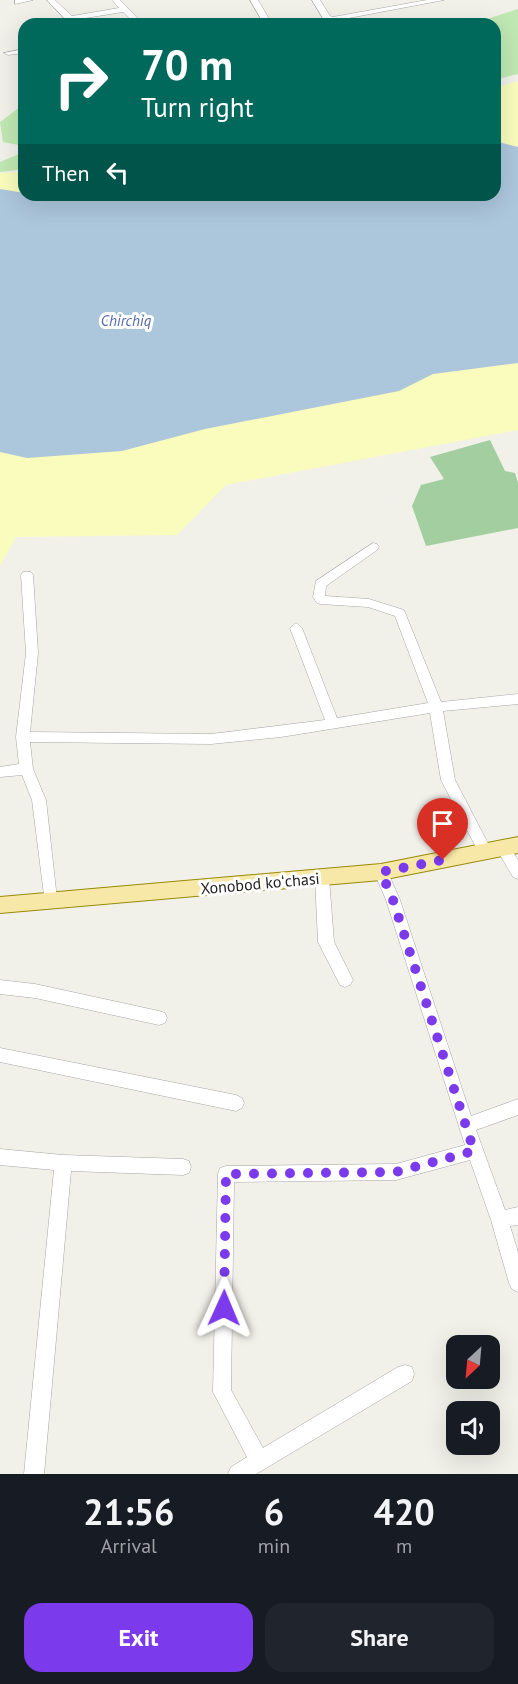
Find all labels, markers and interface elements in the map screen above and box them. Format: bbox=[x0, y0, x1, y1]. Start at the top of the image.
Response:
text: 70 m bbox=[141, 37, 233, 92]
icon: right bbox=[42, 42, 120, 120]
text: Turn right bbox=[141, 90, 254, 124]
icon: left bbox=[101, 156, 134, 189]
text: Then bbox=[42, 159, 89, 187]
water label: Chirchiq bbox=[101, 311, 152, 330]
pin bbox=[417, 798, 468, 860]
icon: arrive bbox=[426, 807, 459, 840]
street label: Xonobod koʻchasi bbox=[200, 868, 320, 898]
position arrow bbox=[192, 1276, 256, 1340]
north arrow bbox=[446, 1335, 500, 1389]
map controls bbox=[446, 1335, 500, 1455]
button: sound bbox=[446, 1401, 500, 1455]
text: 21:56 bbox=[83, 1488, 175, 1535]
text: 6 bbox=[264, 1488, 284, 1535]
text: 420 bbox=[374, 1488, 435, 1535]
text: Arrival bbox=[101, 1533, 157, 1559]
text: min bbox=[258, 1533, 290, 1559]
text: m bbox=[396, 1533, 412, 1559]
button: Exit bbox=[24, 1603, 253, 1672]
button: Share bbox=[265, 1603, 494, 1672]

